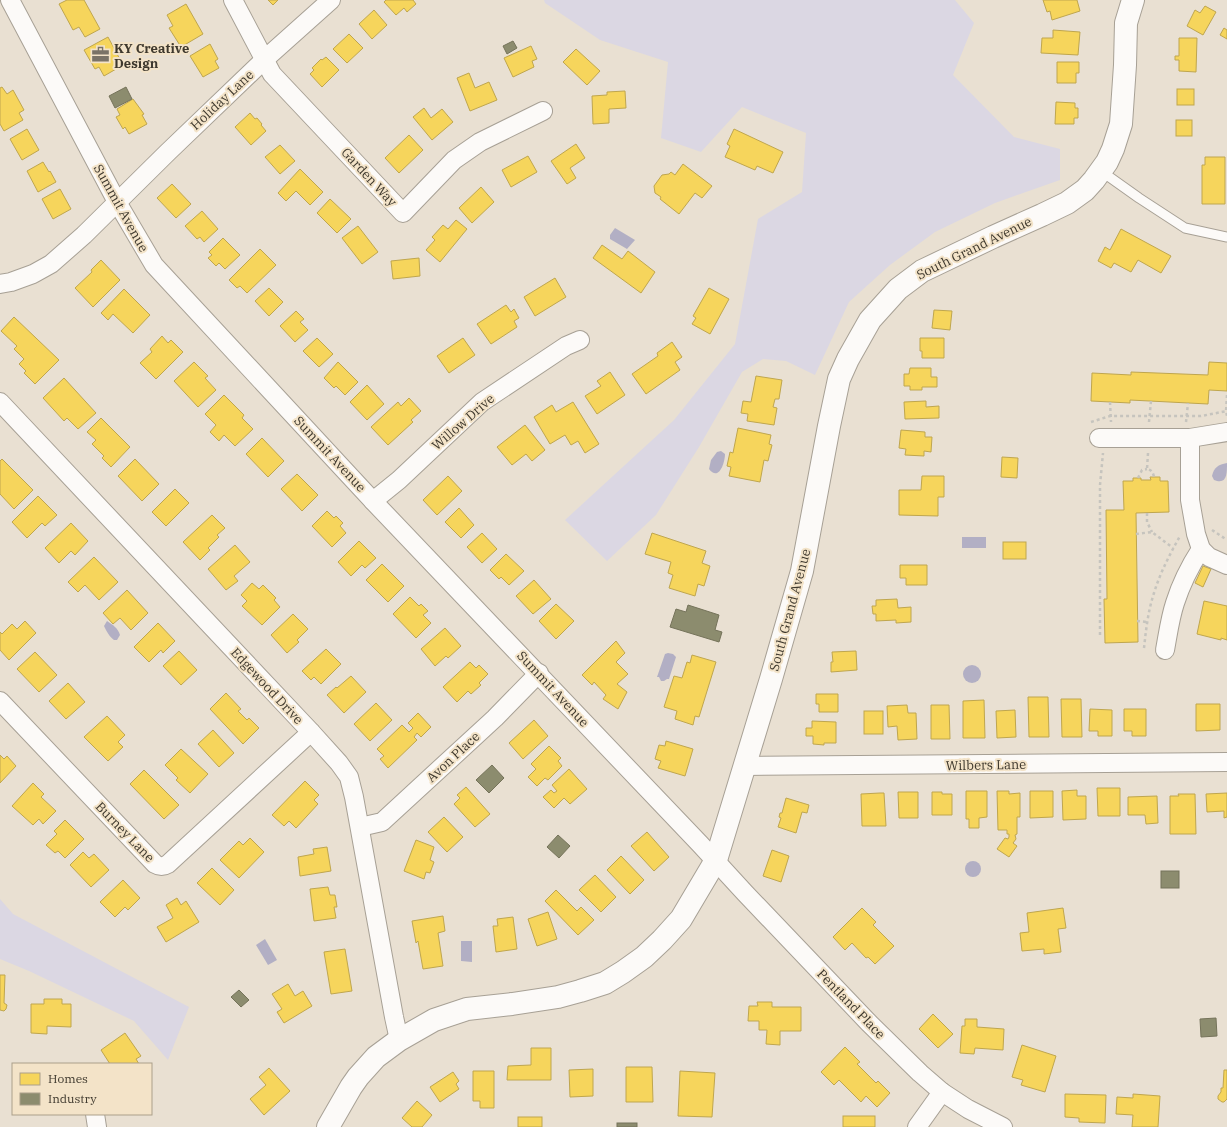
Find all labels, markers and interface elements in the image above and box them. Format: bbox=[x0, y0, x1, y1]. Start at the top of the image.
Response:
place label: KY Creative Design bbox=[114, 40, 189, 72]
office icon: KY Creative Design bbox=[91, 45, 111, 65]
street label: Holiday Lane bbox=[187, 66, 257, 134]
street label: Garden Way bbox=[337, 144, 401, 210]
street label: Summit Avenue bbox=[90, 161, 152, 255]
street label: South Grand Avenue bbox=[914, 213, 1034, 283]
street label: Willow Drive bbox=[428, 390, 498, 454]
street label: Summit Avenue bbox=[290, 412, 370, 496]
street label: South Grand Avenue bbox=[765, 547, 815, 673]
street label: Edgewood Drive bbox=[227, 644, 307, 728]
street label: Summit Avenue bbox=[513, 647, 593, 731]
street label: Avon Place bbox=[423, 728, 483, 786]
street label: Wilbers Lane bbox=[946, 756, 1026, 774]
street label: Burney Lane bbox=[92, 798, 158, 866]
street label: Pentland Place bbox=[813, 966, 889, 1043]
legend bbox=[12, 1063, 152, 1115]
text: Homes bbox=[48, 1071, 88, 1086]
text: Industry bbox=[48, 1091, 97, 1106]

